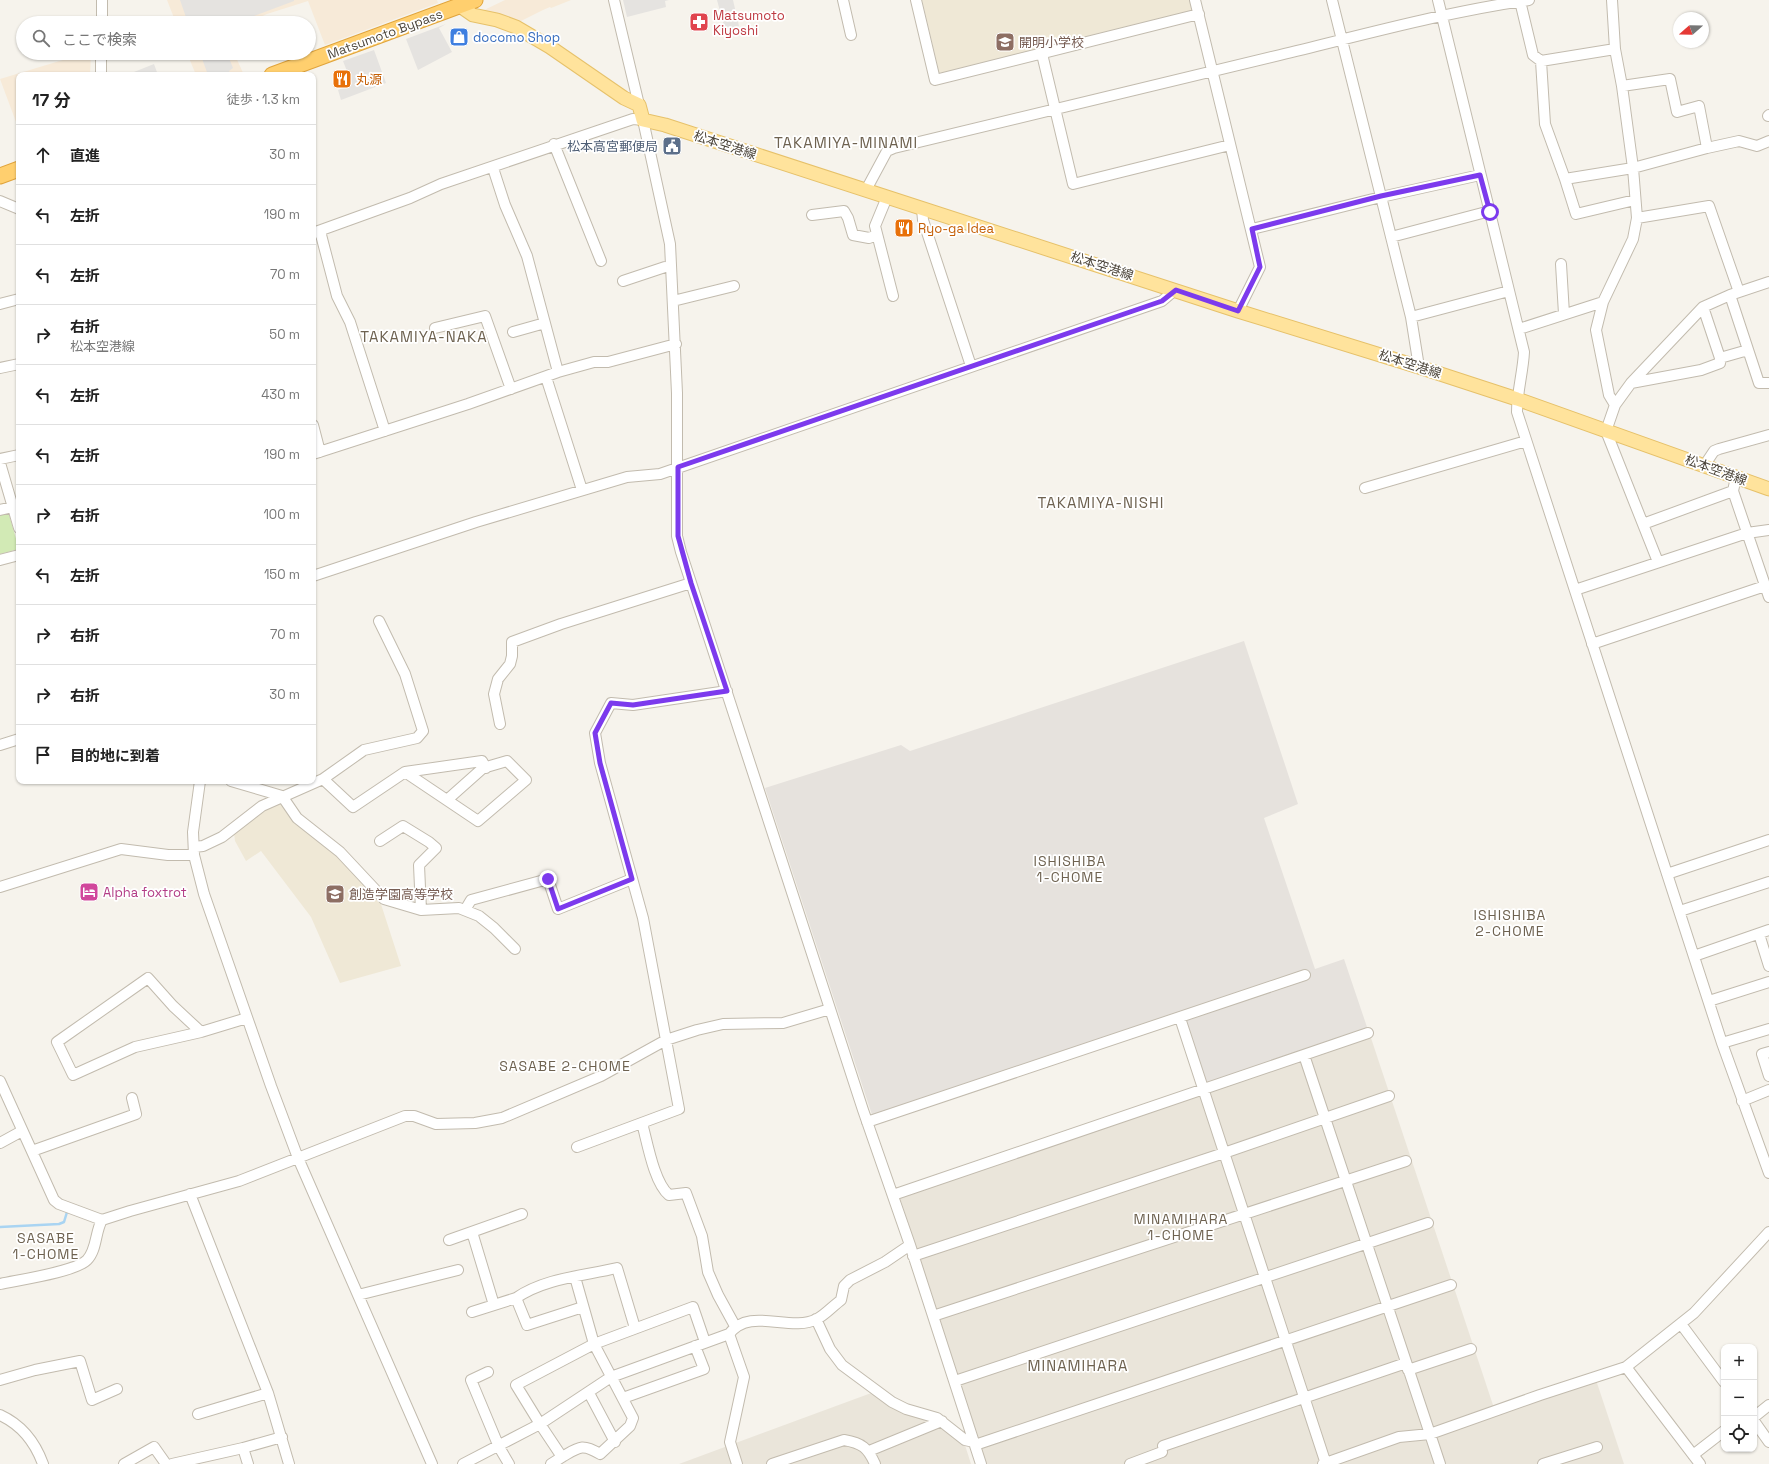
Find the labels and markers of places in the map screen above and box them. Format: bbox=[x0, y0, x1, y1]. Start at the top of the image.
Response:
place label: Matsumoto Kiyoshi bbox=[713, 7, 785, 39]
pharmacy icon: Matsumoto Kiyoshi bbox=[688, 11, 710, 33]
shop icon: docomo Shop bbox=[448, 26, 470, 48]
place label: docomo Shop bbox=[473, 29, 560, 46]
school or university icon: 開明小学校 bbox=[994, 31, 1016, 53]
place label: 開明小学校 bbox=[1019, 34, 1084, 51]
restaurant icon: 丸源 bbox=[331, 68, 353, 90]
place label: 丸源 bbox=[356, 71, 382, 88]
public building icon: 松本高宮郵便局 bbox=[661, 135, 683, 157]
place label: 松本高宮郵便局 bbox=[567, 138, 658, 155]
restaurant icon: Ryo-ga Idea bbox=[893, 217, 915, 239]
place label: Ryo-ga Idea bbox=[918, 220, 995, 237]
hotel icon: Alpha foxtrot bbox=[78, 881, 100, 903]
school or university icon: 創造学園高等学校 bbox=[324, 883, 346, 905]
place label: Alpha foxtrot bbox=[103, 884, 187, 901]
place label: 創造学園高等学校 bbox=[349, 886, 453, 903]

